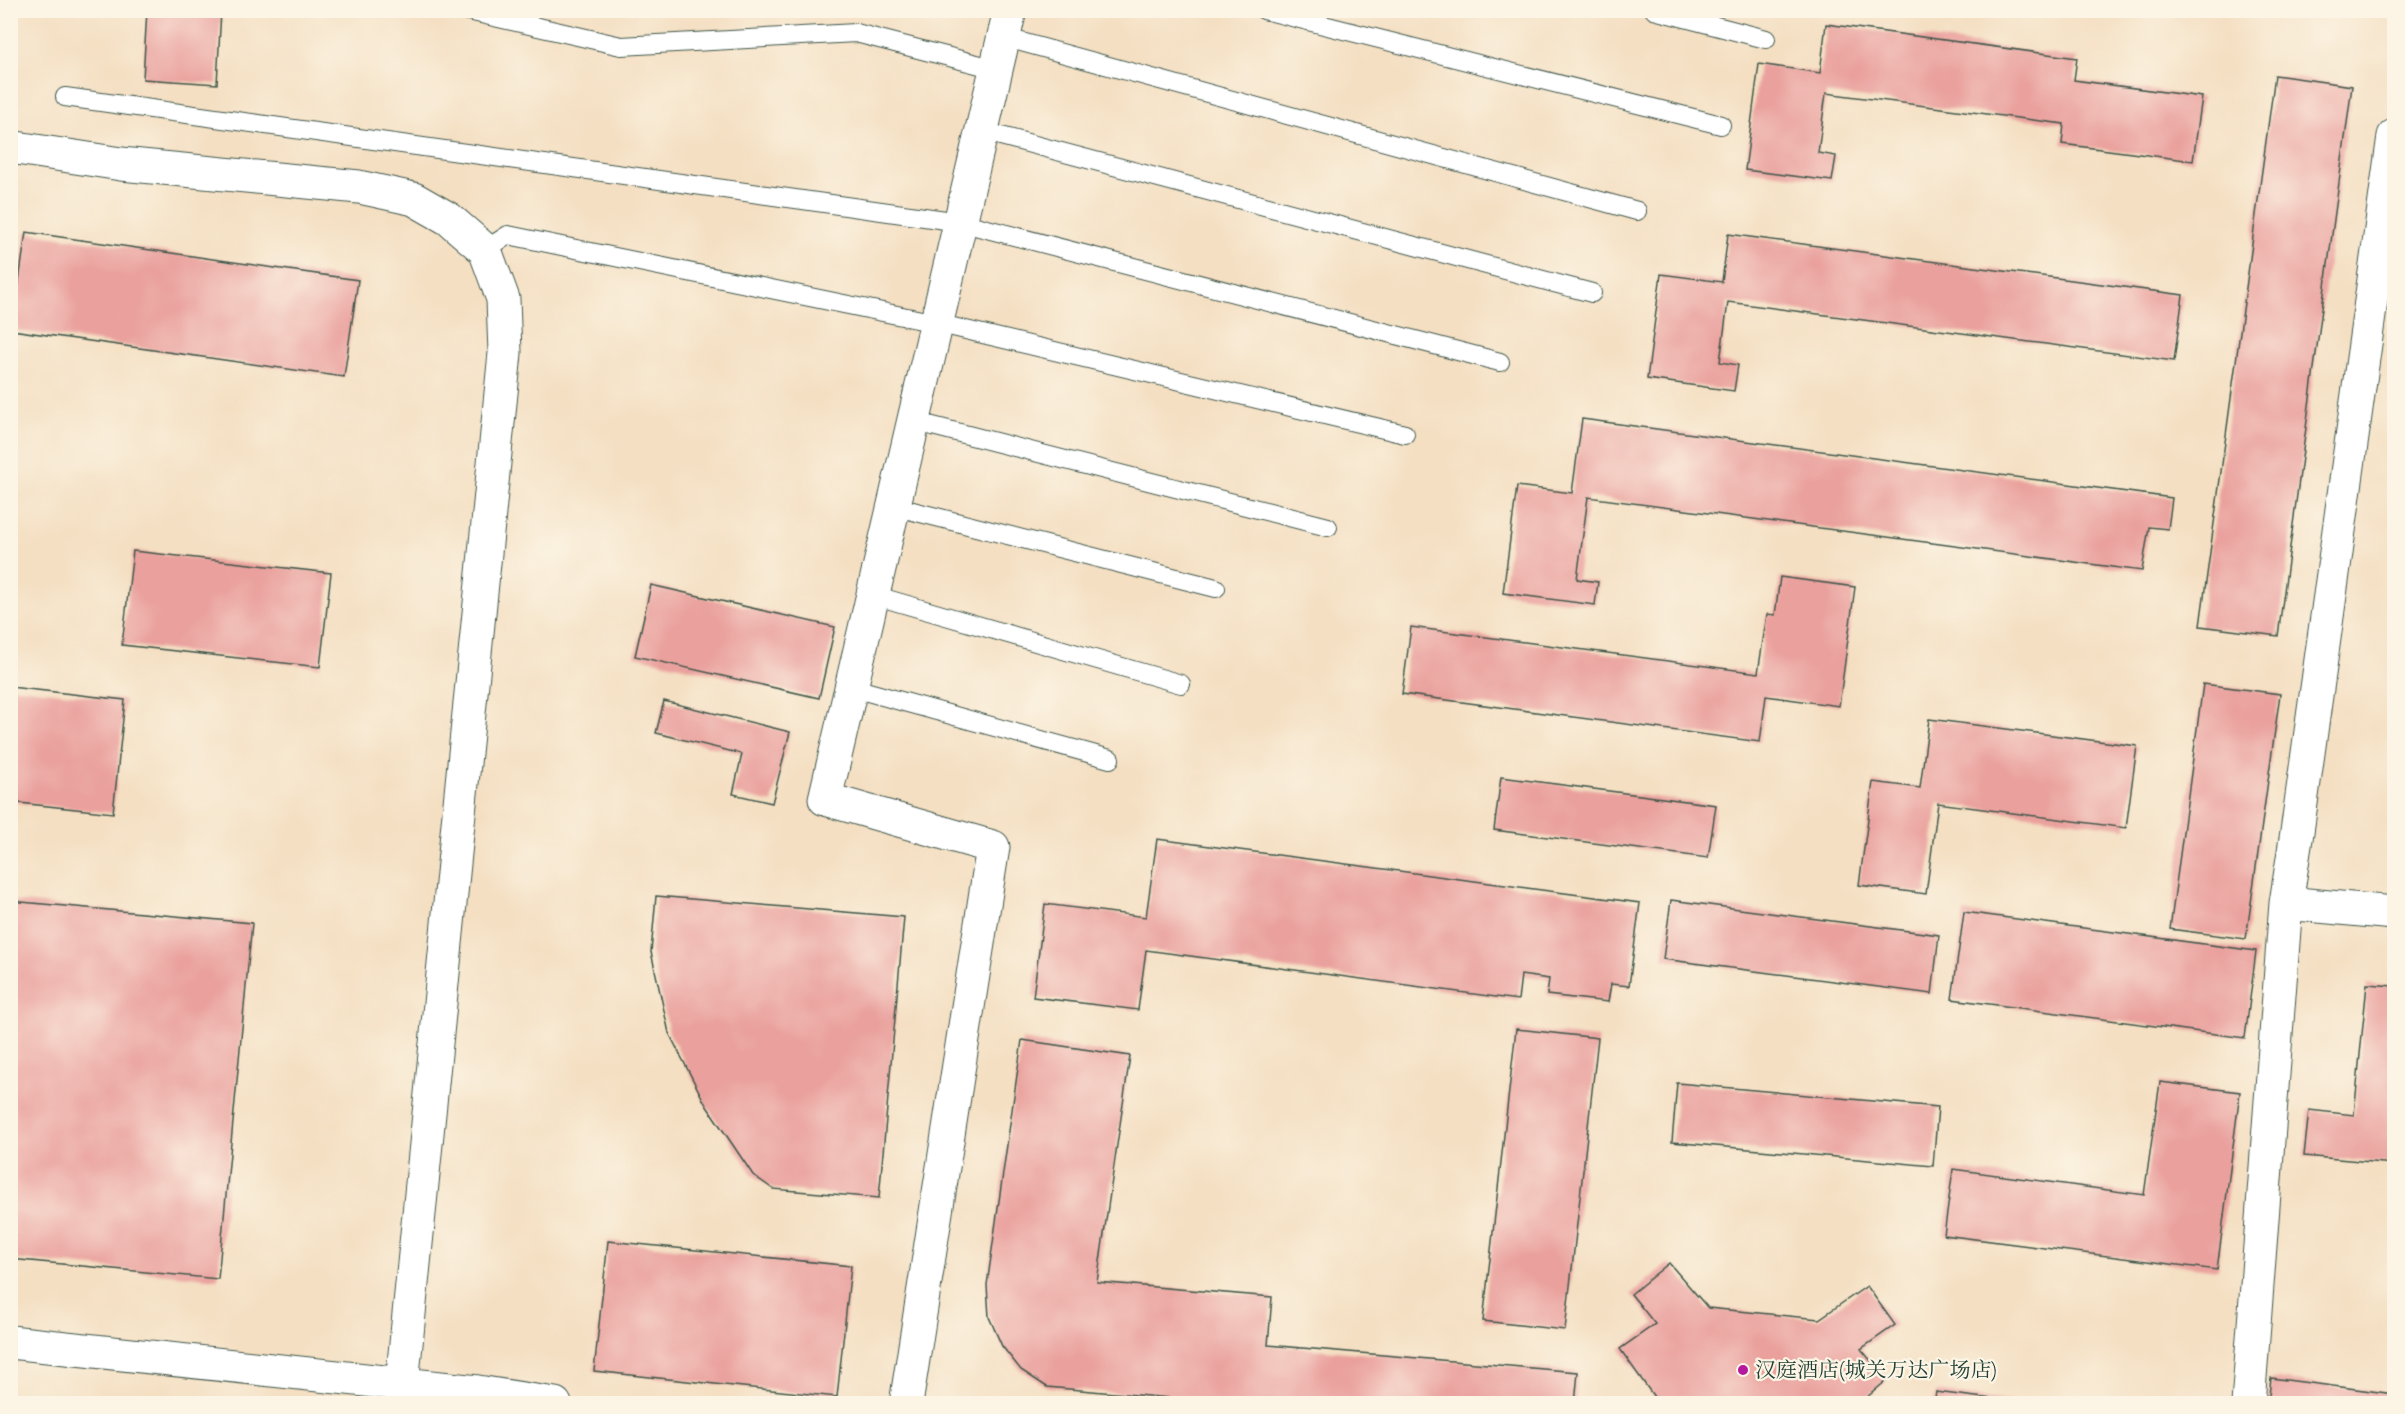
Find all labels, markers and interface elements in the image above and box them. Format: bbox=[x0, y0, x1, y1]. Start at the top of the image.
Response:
place label: 汉庭酒店(城关万达广场店) bbox=[1755, 1358, 1997, 1385]
marker: 汉庭酒店(城关万达广场店) bbox=[1736, 1363, 1750, 1377]

